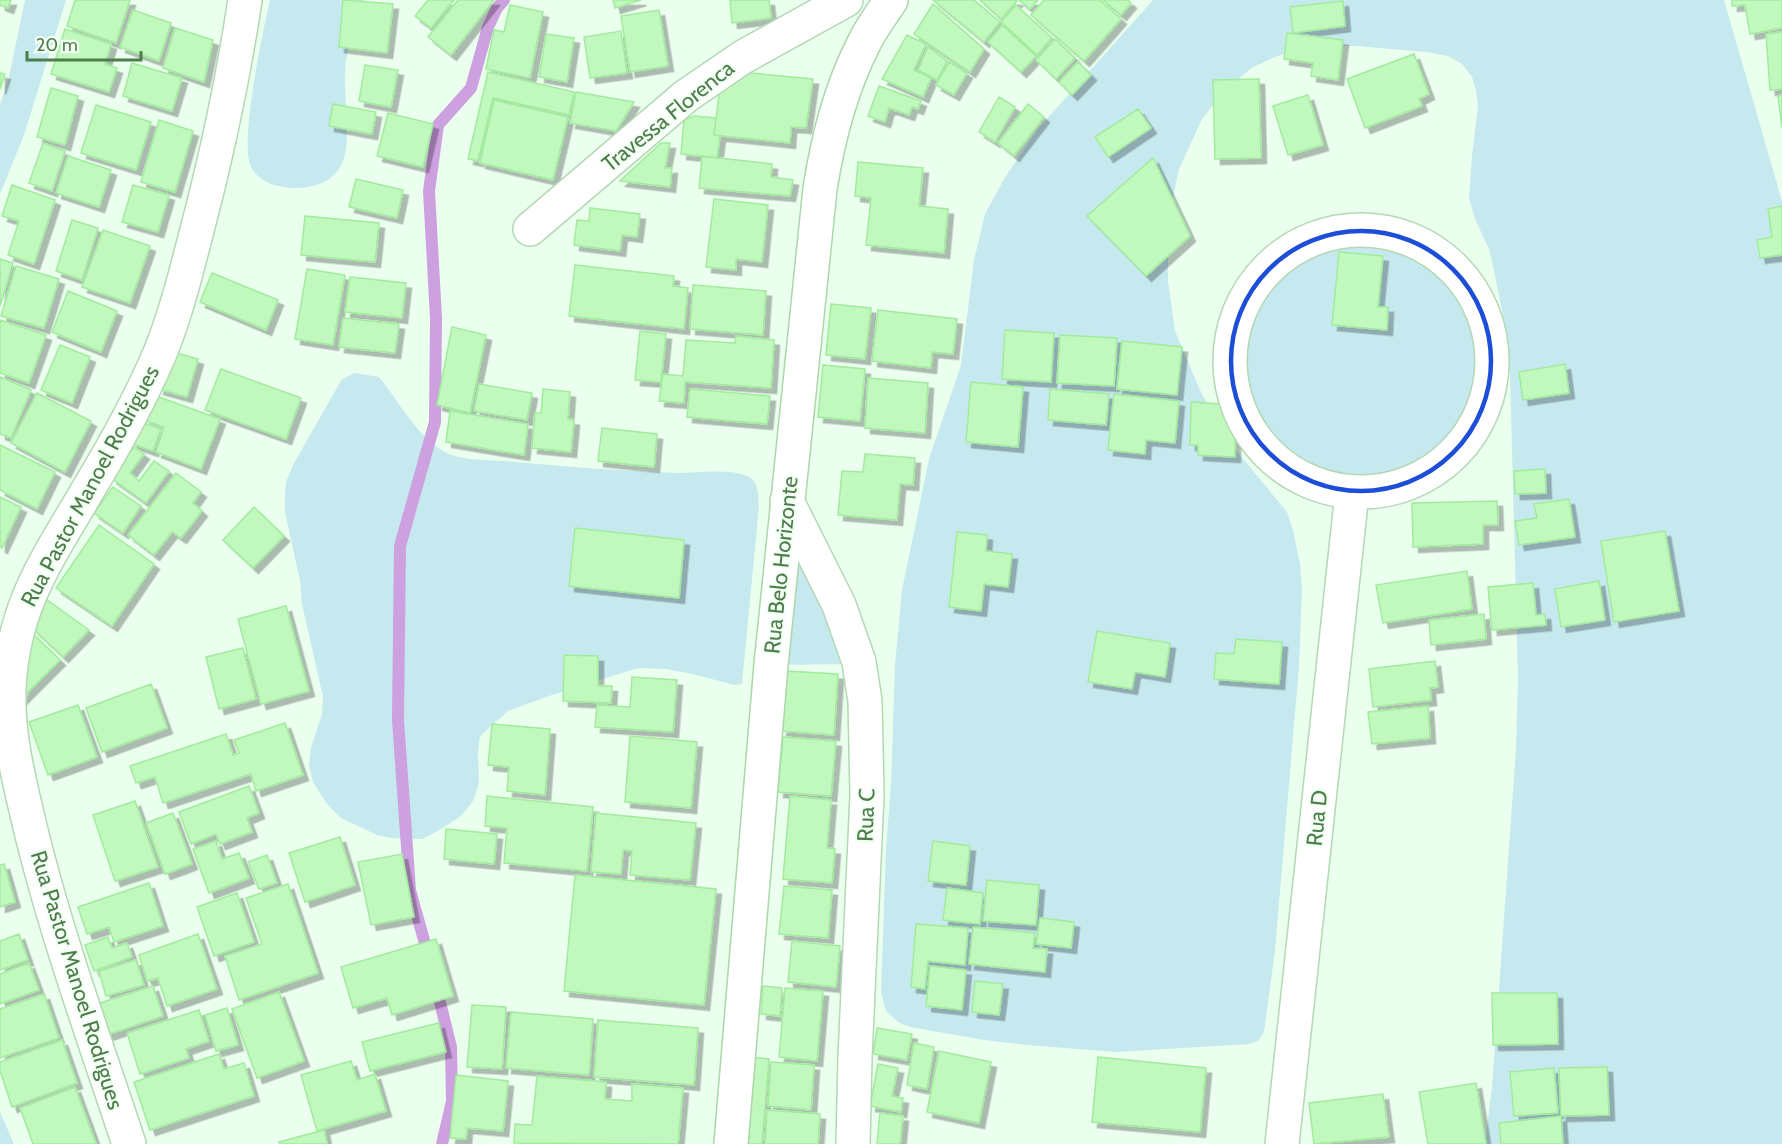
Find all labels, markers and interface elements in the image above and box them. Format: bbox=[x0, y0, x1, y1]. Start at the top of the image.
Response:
scale bar bbox=[27, 24, 141, 62]
text: 20 m bbox=[36, 34, 78, 56]
street label: Travessa Florenca bbox=[597, 54, 740, 177]
street label: Rua Pastor Manoel Rodrigues bbox=[15, 361, 165, 611]
street label: Rua Belo Horizonte bbox=[758, 475, 804, 655]
street label: Rua C bbox=[852, 788, 880, 842]
street label: Rua D bbox=[1301, 789, 1333, 847]
street label: Rua Pastor Manoel Rodrigues bbox=[25, 847, 129, 1113]

